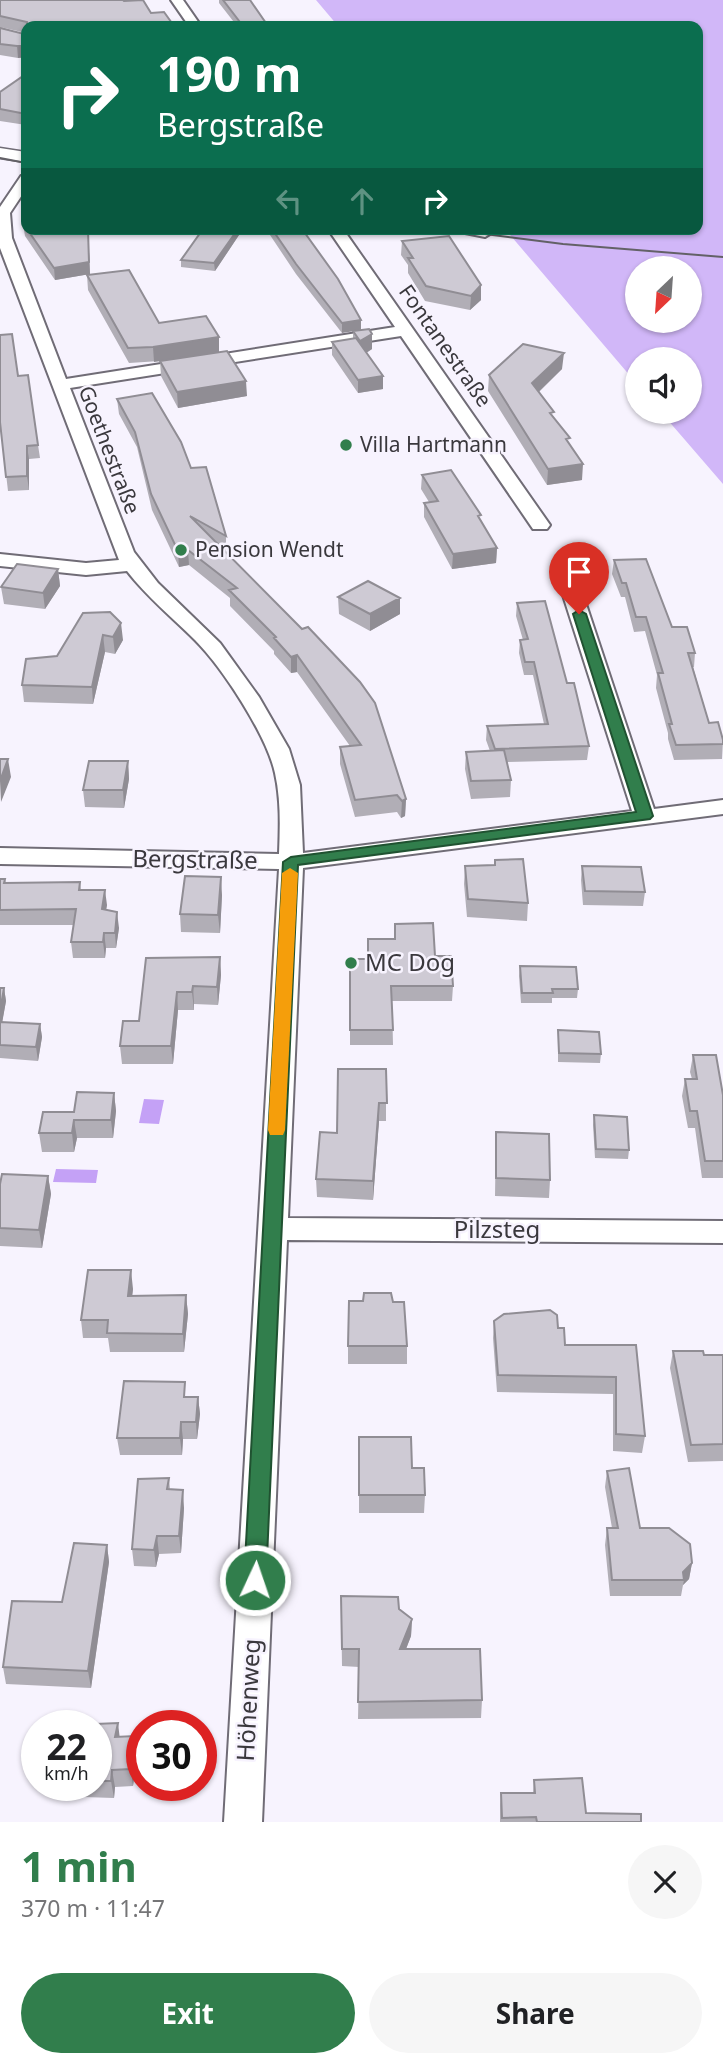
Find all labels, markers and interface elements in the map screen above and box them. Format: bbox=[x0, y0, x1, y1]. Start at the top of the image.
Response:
text: 190 m bbox=[157, 40, 302, 106]
icon: right bbox=[42, 49, 133, 140]
text: Bergstraße bbox=[157, 103, 324, 146]
icon: left bbox=[270, 182, 308, 220]
icon: ahead bbox=[343, 182, 381, 220]
icon: right bbox=[416, 182, 454, 220]
north arrow bbox=[625, 256, 702, 332]
map controls bbox=[625, 256, 702, 424]
street label: Fontanestraße bbox=[393, 279, 498, 412]
button: sound bbox=[625, 347, 702, 424]
street label: Goethestraße bbox=[73, 382, 147, 518]
place label: Villa Hartmann bbox=[360, 430, 507, 458]
marker: Villa Hartmann bbox=[338, 437, 354, 453]
place label: Pension Wendt bbox=[195, 535, 344, 563]
marker: Pension Wendt bbox=[173, 542, 189, 558]
pin bbox=[549, 542, 609, 614]
icon: arrive bbox=[560, 553, 598, 591]
street label: Bergstraße bbox=[132, 841, 258, 876]
place label: MC Dog bbox=[365, 945, 455, 978]
marker: MC Dog bbox=[343, 955, 359, 971]
street label: Pilzsteg bbox=[454, 1212, 540, 1245]
position arrow bbox=[218, 1543, 292, 1617]
street label: Höhenweg bbox=[228, 1638, 267, 1762]
speed limit sign: 30 bbox=[126, 1710, 217, 1801]
text: 22 bbox=[46, 1723, 87, 1770]
text: km/h bbox=[44, 1761, 89, 1785]
text: 1 min bbox=[21, 1837, 137, 1894]
button: close bbox=[628, 1845, 702, 1919]
text: 370 m · 11:47 bbox=[21, 1892, 165, 1924]
button: Exit bbox=[21, 1973, 355, 2053]
button: Share bbox=[369, 1973, 702, 2053]

